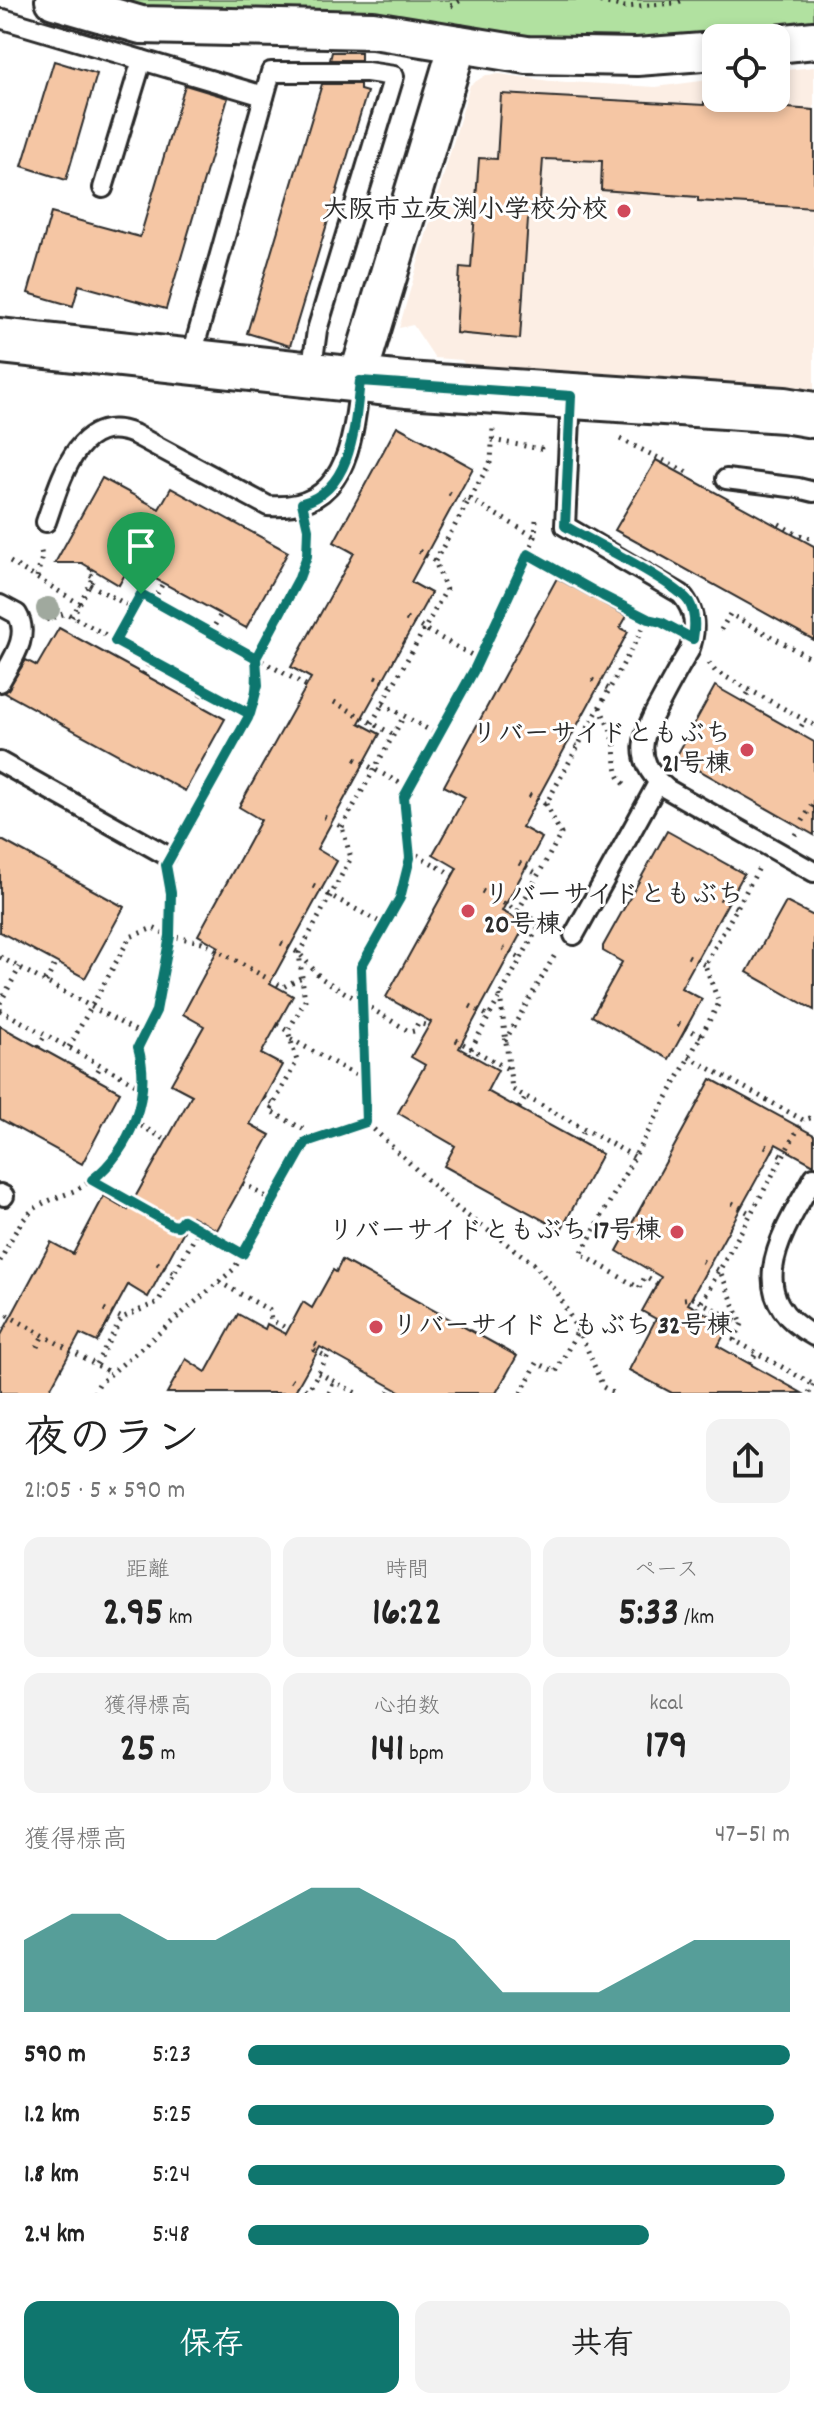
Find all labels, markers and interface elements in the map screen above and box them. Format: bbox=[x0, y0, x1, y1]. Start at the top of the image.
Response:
map controls bbox=[702, 24, 790, 112]
button: locate bbox=[702, 24, 790, 112]
place label: 大阪市立友渕小学校分校 bbox=[322, 193, 608, 230]
marker: 大阪市立友渕小学校分校 bbox=[615, 202, 633, 220]
pin bbox=[107, 512, 175, 594]
icon: arrive bbox=[119, 524, 163, 568]
place label: リバーサイドともぶち 21号棟 bbox=[472, 717, 731, 784]
marker: リバーサイドともぶち 21号棟 bbox=[738, 741, 756, 759]
place label: リバーサイドともぶち 20号棟 bbox=[484, 878, 743, 945]
marker: リバーサイドともぶち 20号棟 bbox=[459, 902, 477, 920]
place label: リバーサイドともぶち 17号棟 bbox=[328, 1214, 661, 1251]
marker: リバーサイドともぶち 17号棟 bbox=[668, 1223, 686, 1241]
place label: リバーサイドともぶち 32号棟 bbox=[392, 1309, 732, 1346]
marker: リバーサイドともぶち 32号棟 bbox=[367, 1318, 385, 1336]
text: 夜のラン bbox=[24, 1411, 200, 1474]
button: share bbox=[706, 1419, 790, 1503]
text: 21:05 · 5 × 590 m bbox=[24, 1473, 185, 1510]
text: 距離 bbox=[126, 1556, 170, 1587]
text: 時間 bbox=[385, 1556, 429, 1587]
text: ペース bbox=[634, 1556, 699, 1587]
text: 2.95 bbox=[103, 1587, 164, 1644]
text: 16:22 bbox=[372, 1587, 442, 1644]
text: 5:33 bbox=[618, 1587, 679, 1644]
text: km bbox=[164, 1603, 193, 1634]
text: /km bbox=[679, 1603, 714, 1634]
text: kcal bbox=[650, 1689, 683, 1720]
text: 獲得標高 bbox=[104, 1692, 192, 1723]
text: 心拍数 bbox=[374, 1692, 440, 1723]
text: 179 bbox=[645, 1720, 688, 1777]
text: 25 bbox=[120, 1723, 156, 1780]
text: 141 bbox=[370, 1723, 404, 1780]
text: m bbox=[156, 1739, 176, 1770]
text: bpm bbox=[404, 1739, 444, 1770]
text: 47–51 m bbox=[715, 1817, 790, 1854]
text: 獲得標高 bbox=[24, 1823, 128, 1860]
text: 590 m bbox=[24, 2037, 86, 2074]
text: 5:23 bbox=[152, 2037, 191, 2074]
text: 1.2 km bbox=[24, 2097, 80, 2134]
text: 5:25 bbox=[152, 2097, 192, 2134]
text: 1.8 km bbox=[24, 2157, 79, 2194]
text: 5:24 bbox=[152, 2157, 191, 2194]
text: 2.4 km bbox=[24, 2217, 85, 2254]
text: 5:48 bbox=[152, 2217, 190, 2254]
button: 保存 bbox=[24, 2301, 399, 2393]
button: 共有 bbox=[415, 2301, 790, 2393]

